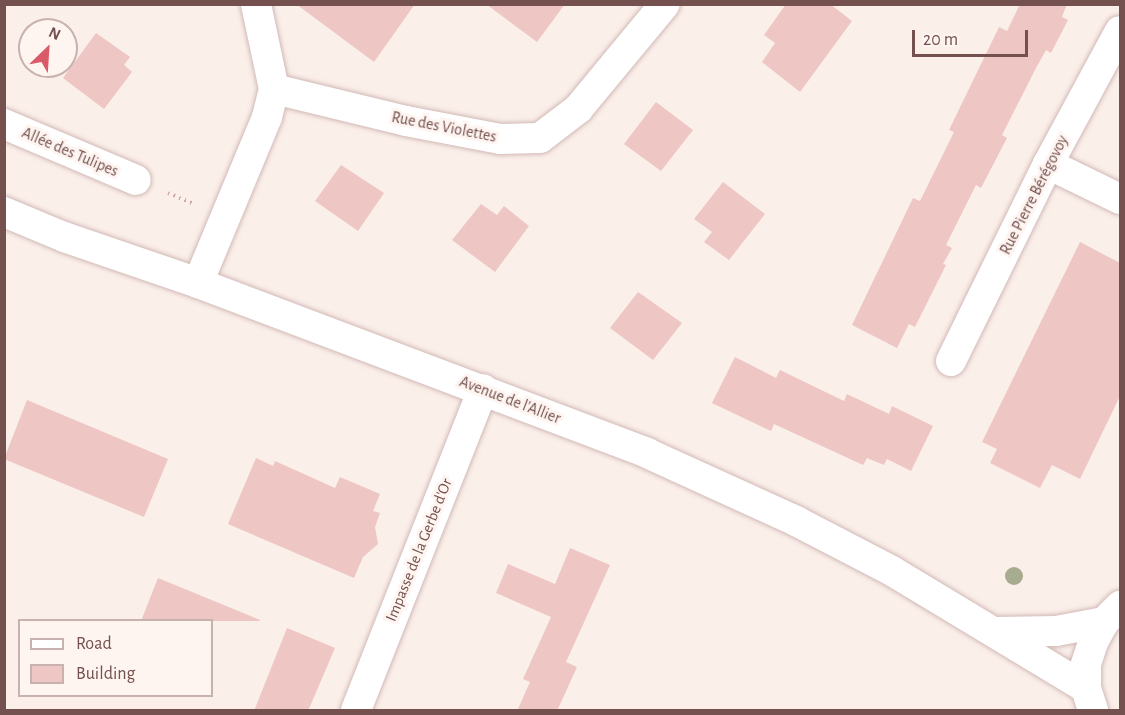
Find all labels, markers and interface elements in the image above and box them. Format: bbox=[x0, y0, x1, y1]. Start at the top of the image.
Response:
north arrow bbox=[18, 18, 78, 78]
scale bar bbox=[915, 18, 1030, 56]
text: N bbox=[46, 24, 63, 43]
text: 20 m bbox=[923, 31, 958, 49]
street label: Rue des Violettes bbox=[390, 107, 498, 147]
street label: Allée des Tulipes bbox=[19, 123, 121, 181]
street label: Rue Pierre Bérégovoy bbox=[996, 132, 1072, 258]
street label: Avenue de l'Allier bbox=[457, 372, 563, 428]
street label: Impasse de la Gerbe d'Or bbox=[381, 476, 457, 624]
legend bbox=[18, 619, 213, 697]
text: Road bbox=[76, 635, 112, 653]
text: Building bbox=[76, 665, 135, 683]

